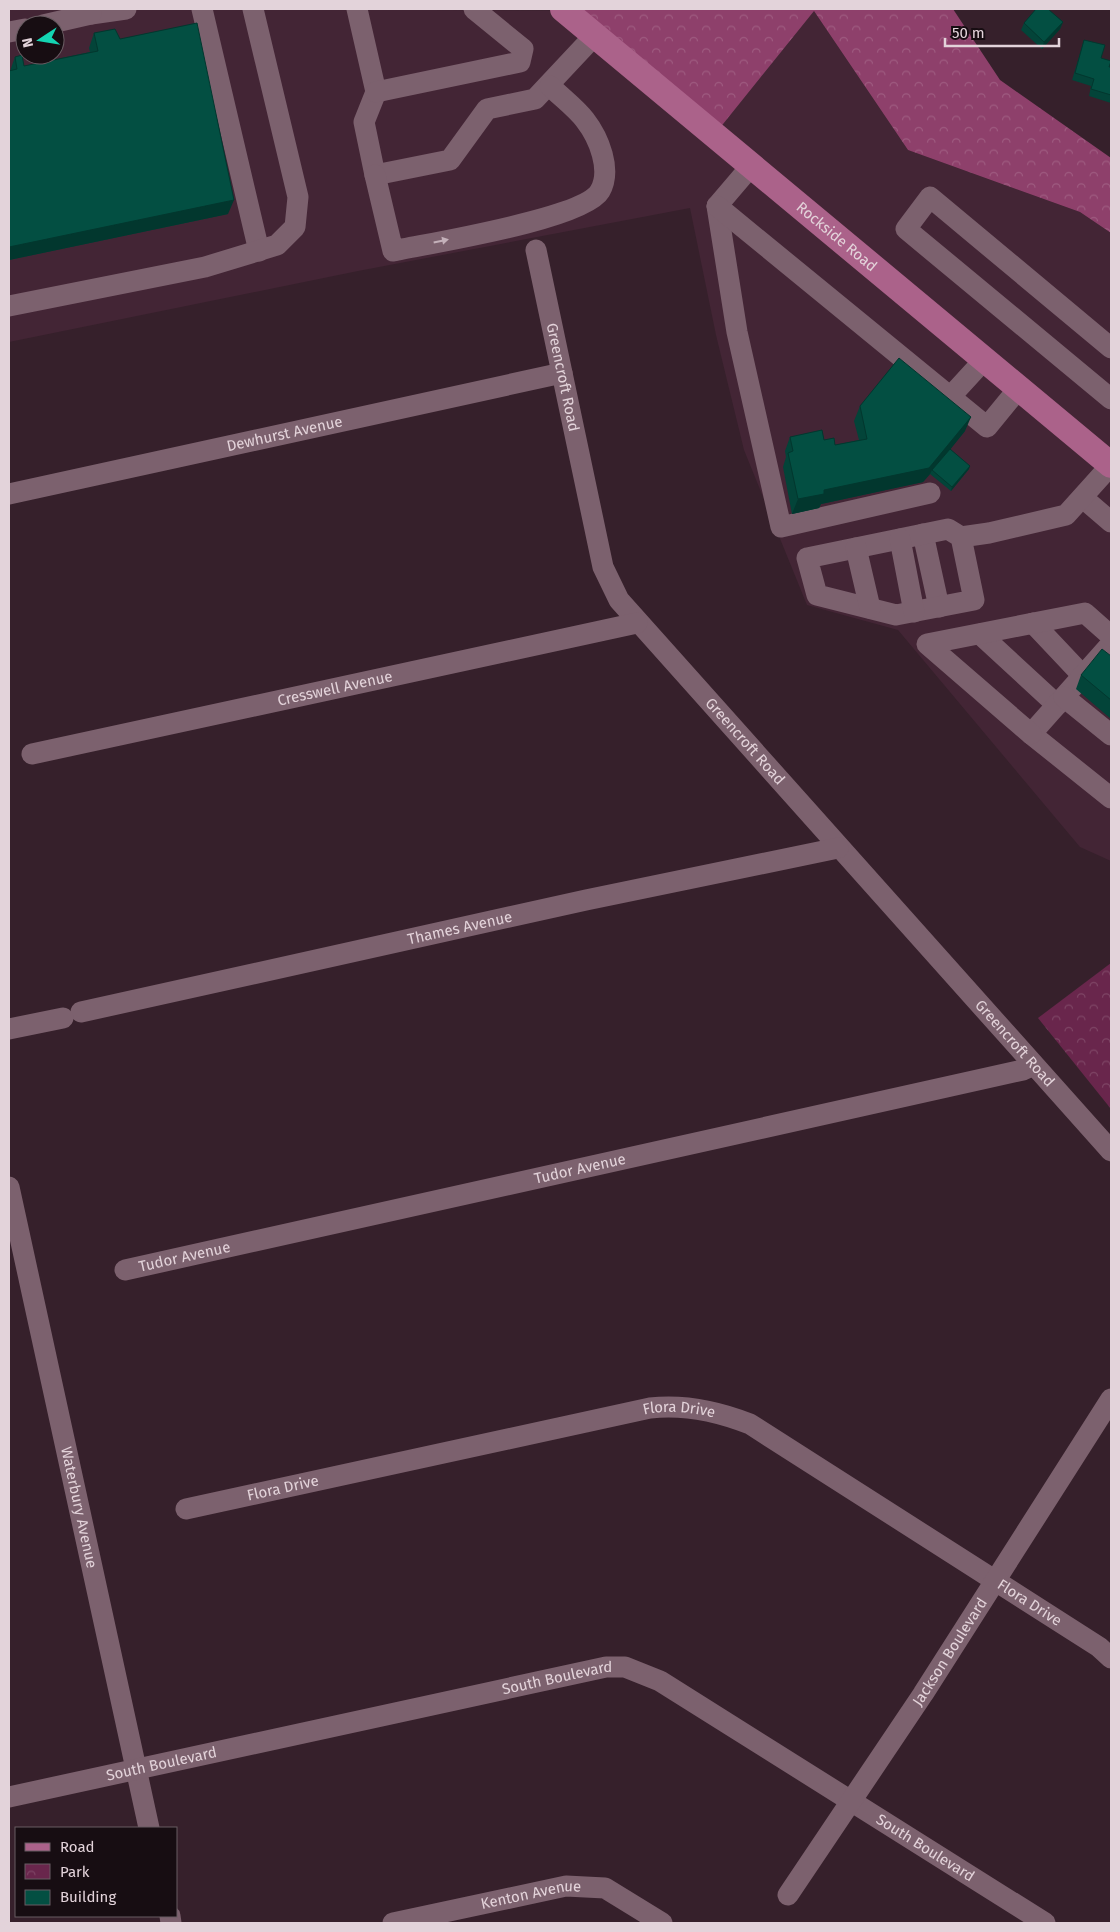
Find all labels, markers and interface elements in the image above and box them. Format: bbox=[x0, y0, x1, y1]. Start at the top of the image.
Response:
north arrow bbox=[15, 15, 65, 65]
scale bar bbox=[945, 15, 1059, 47]
text: 50 m bbox=[952, 24, 985, 42]
text: N bbox=[18, 36, 37, 49]
street label: Rockside Road bbox=[793, 198, 881, 275]
one-way arrow bbox=[433, 236, 449, 244]
street label: Greencroft Road bbox=[543, 321, 583, 433]
street label: Dewhurst Avenue bbox=[225, 412, 344, 455]
street label: Cresswell Avenue bbox=[276, 667, 394, 710]
street label: Greencroft Road bbox=[702, 694, 789, 788]
street label: Thames Avenue bbox=[406, 908, 514, 948]
street label: Greencroft Road bbox=[971, 996, 1058, 1090]
street label: Tudor Avenue bbox=[532, 1150, 627, 1188]
street label: Tudor Avenue bbox=[137, 1238, 232, 1276]
street label: Flora Drive bbox=[641, 1398, 717, 1421]
street label: Waterbury Avenue bbox=[57, 1445, 101, 1570]
street label: Flora Drive bbox=[245, 1471, 320, 1504]
street label: Flora Drive bbox=[994, 1575, 1065, 1630]
street label: Jackson Boulevard bbox=[909, 1594, 991, 1709]
street label: South Boulevard bbox=[500, 1658, 612, 1698]
street label: South Boulevard bbox=[104, 1743, 218, 1785]
street label: South Boulevard bbox=[873, 1810, 978, 1885]
legend bbox=[15, 1827, 178, 1917]
text: Road bbox=[60, 1838, 95, 1856]
text: Park bbox=[60, 1863, 90, 1881]
street label: Kenton Avenue bbox=[479, 1877, 582, 1913]
text: Building bbox=[60, 1888, 116, 1906]

